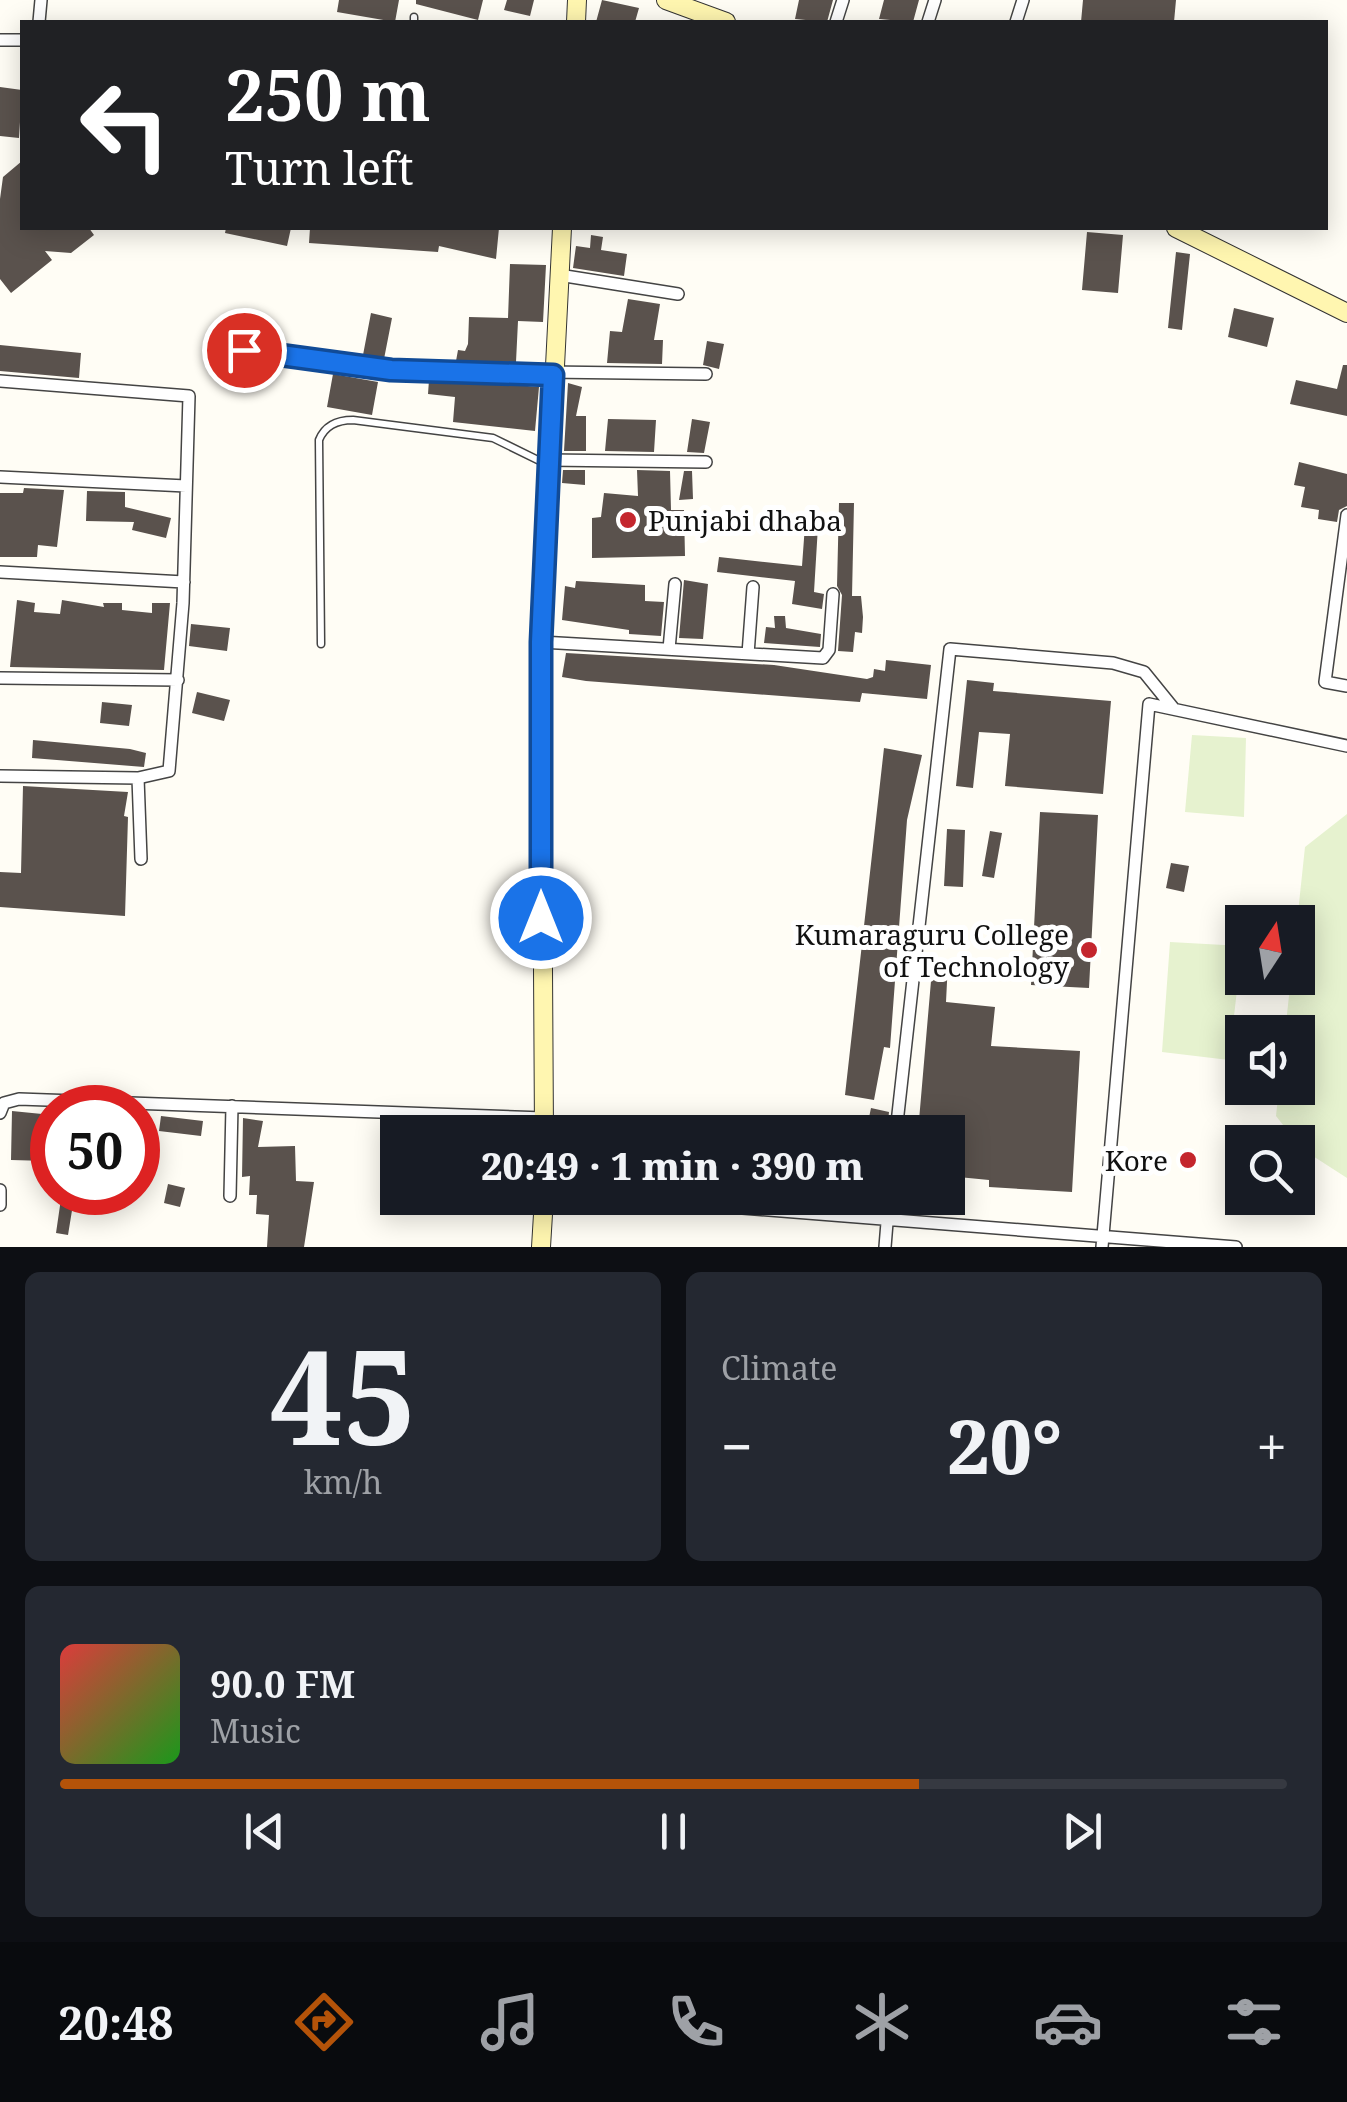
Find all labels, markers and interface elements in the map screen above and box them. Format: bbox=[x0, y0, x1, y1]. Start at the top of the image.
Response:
text: 250 m bbox=[225, 46, 431, 142]
icon: left bbox=[60, 60, 190, 190]
text: Turn left bbox=[225, 137, 414, 198]
pin bbox=[202, 308, 287, 393]
icon: arrive bbox=[217, 323, 272, 378]
place label: Punjabi dhaba bbox=[648, 501, 842, 539]
marker: Punjabi dhaba bbox=[617, 509, 639, 531]
position arrow bbox=[489, 866, 593, 970]
north arrow bbox=[1225, 905, 1315, 995]
map controls bbox=[1225, 905, 1315, 1215]
place label: Kumaraguru College of Technology bbox=[795, 915, 1069, 985]
marker: Kumaraguru College of Technology bbox=[1078, 939, 1100, 961]
button: sound bbox=[1225, 1015, 1315, 1105]
speed limit sign: 50 bbox=[30, 1085, 160, 1215]
button: search bbox=[1225, 1125, 1315, 1215]
text: 20:49 · 1 min · 390 m bbox=[481, 1139, 864, 1191]
place label: Kore bbox=[1105, 1141, 1168, 1179]
marker: Kore bbox=[1177, 1149, 1199, 1171]
text: 45 bbox=[270, 1306, 416, 1483]
text: Climate bbox=[721, 1346, 837, 1389]
text: 20° bbox=[947, 1394, 1062, 1496]
text: − bbox=[721, 1408, 753, 1483]
text: + bbox=[1256, 1408, 1287, 1483]
text: km/h bbox=[304, 1460, 382, 1503]
text: 90.0 FM bbox=[210, 1657, 355, 1709]
text: Music bbox=[210, 1709, 301, 1752]
icon: previous bbox=[237, 1804, 292, 1859]
icon: pause bbox=[646, 1804, 701, 1859]
icon: next bbox=[1055, 1804, 1110, 1859]
icon: directions bbox=[289, 1987, 359, 2057]
icon: music bbox=[475, 1987, 545, 2057]
icon: phone bbox=[661, 1987, 731, 2057]
icon: climate bbox=[847, 1987, 917, 2057]
icon: car bbox=[1033, 1987, 1103, 2057]
icon: filters bbox=[1219, 1987, 1289, 2057]
text: 20:48 bbox=[58, 1992, 173, 2053]

